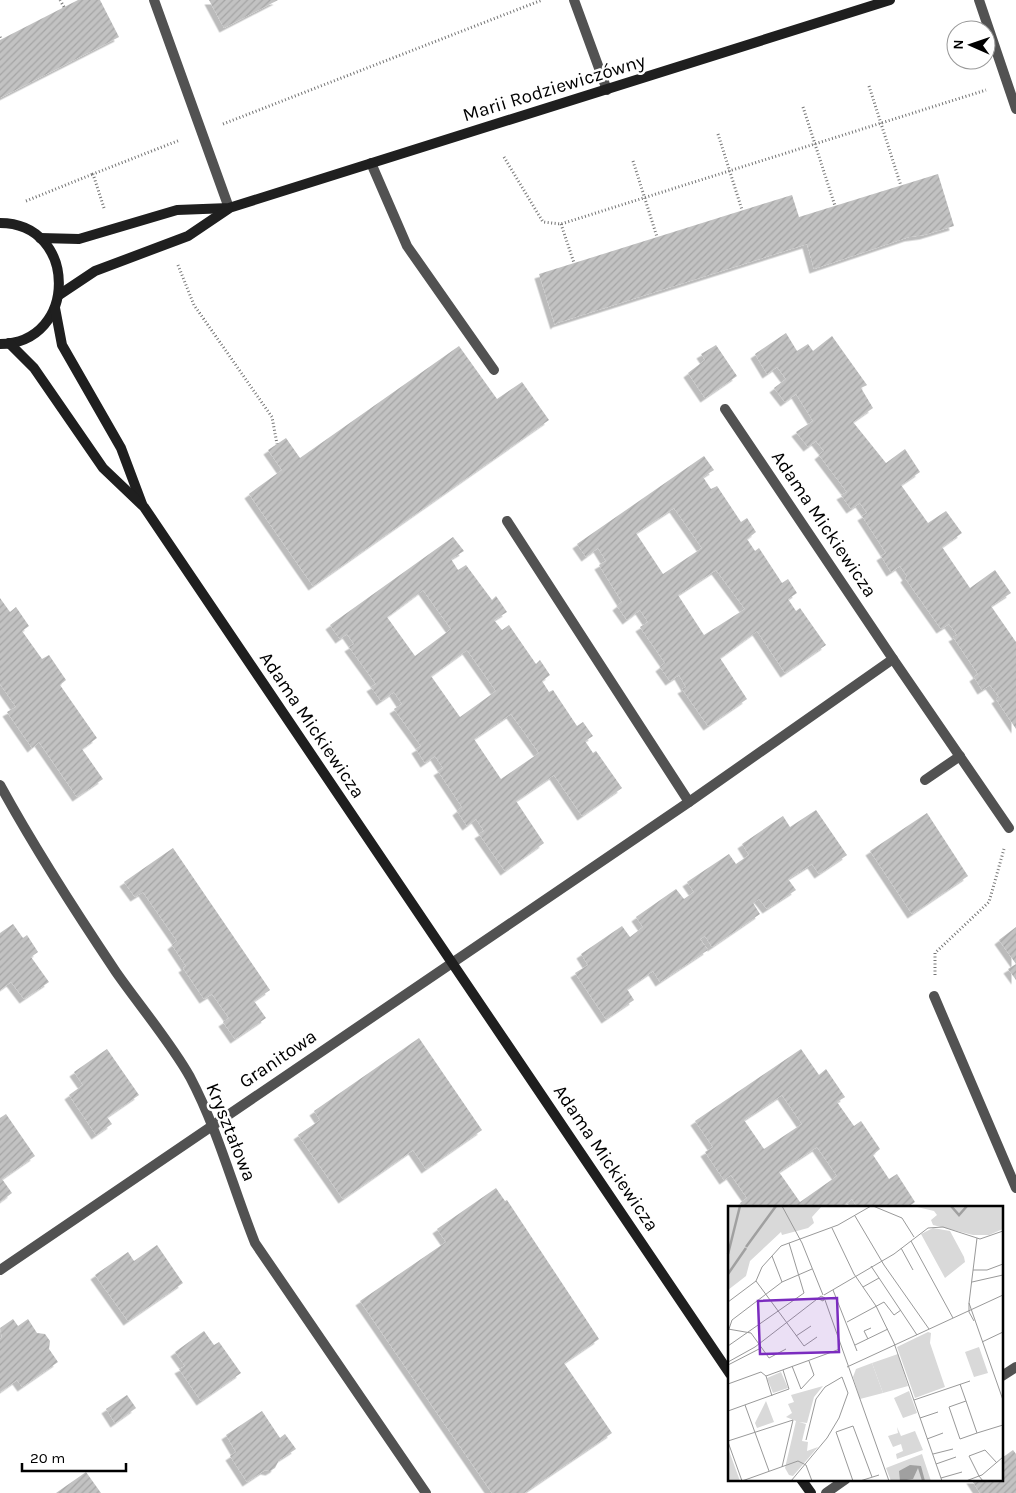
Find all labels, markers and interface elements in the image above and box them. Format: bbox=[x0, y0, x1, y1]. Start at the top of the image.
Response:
north arrow bbox=[946, 20, 996, 70]
text: N bbox=[950, 39, 967, 50]
street label: Marii Rodziewiczówny bbox=[460, 50, 648, 126]
street label: Adama Mickiewicza bbox=[767, 447, 881, 601]
street label: Adama Mickiewicza bbox=[255, 648, 369, 802]
street label: Granitowa bbox=[235, 1025, 321, 1093]
street label: Kryształowa bbox=[201, 1080, 261, 1184]
street label: Adama Mickiewicza bbox=[549, 1081, 663, 1235]
inset map bbox=[728, 1206, 1004, 1480]
scale bar bbox=[22, 1440, 126, 1472]
text: 20 m bbox=[30, 1449, 65, 1467]

